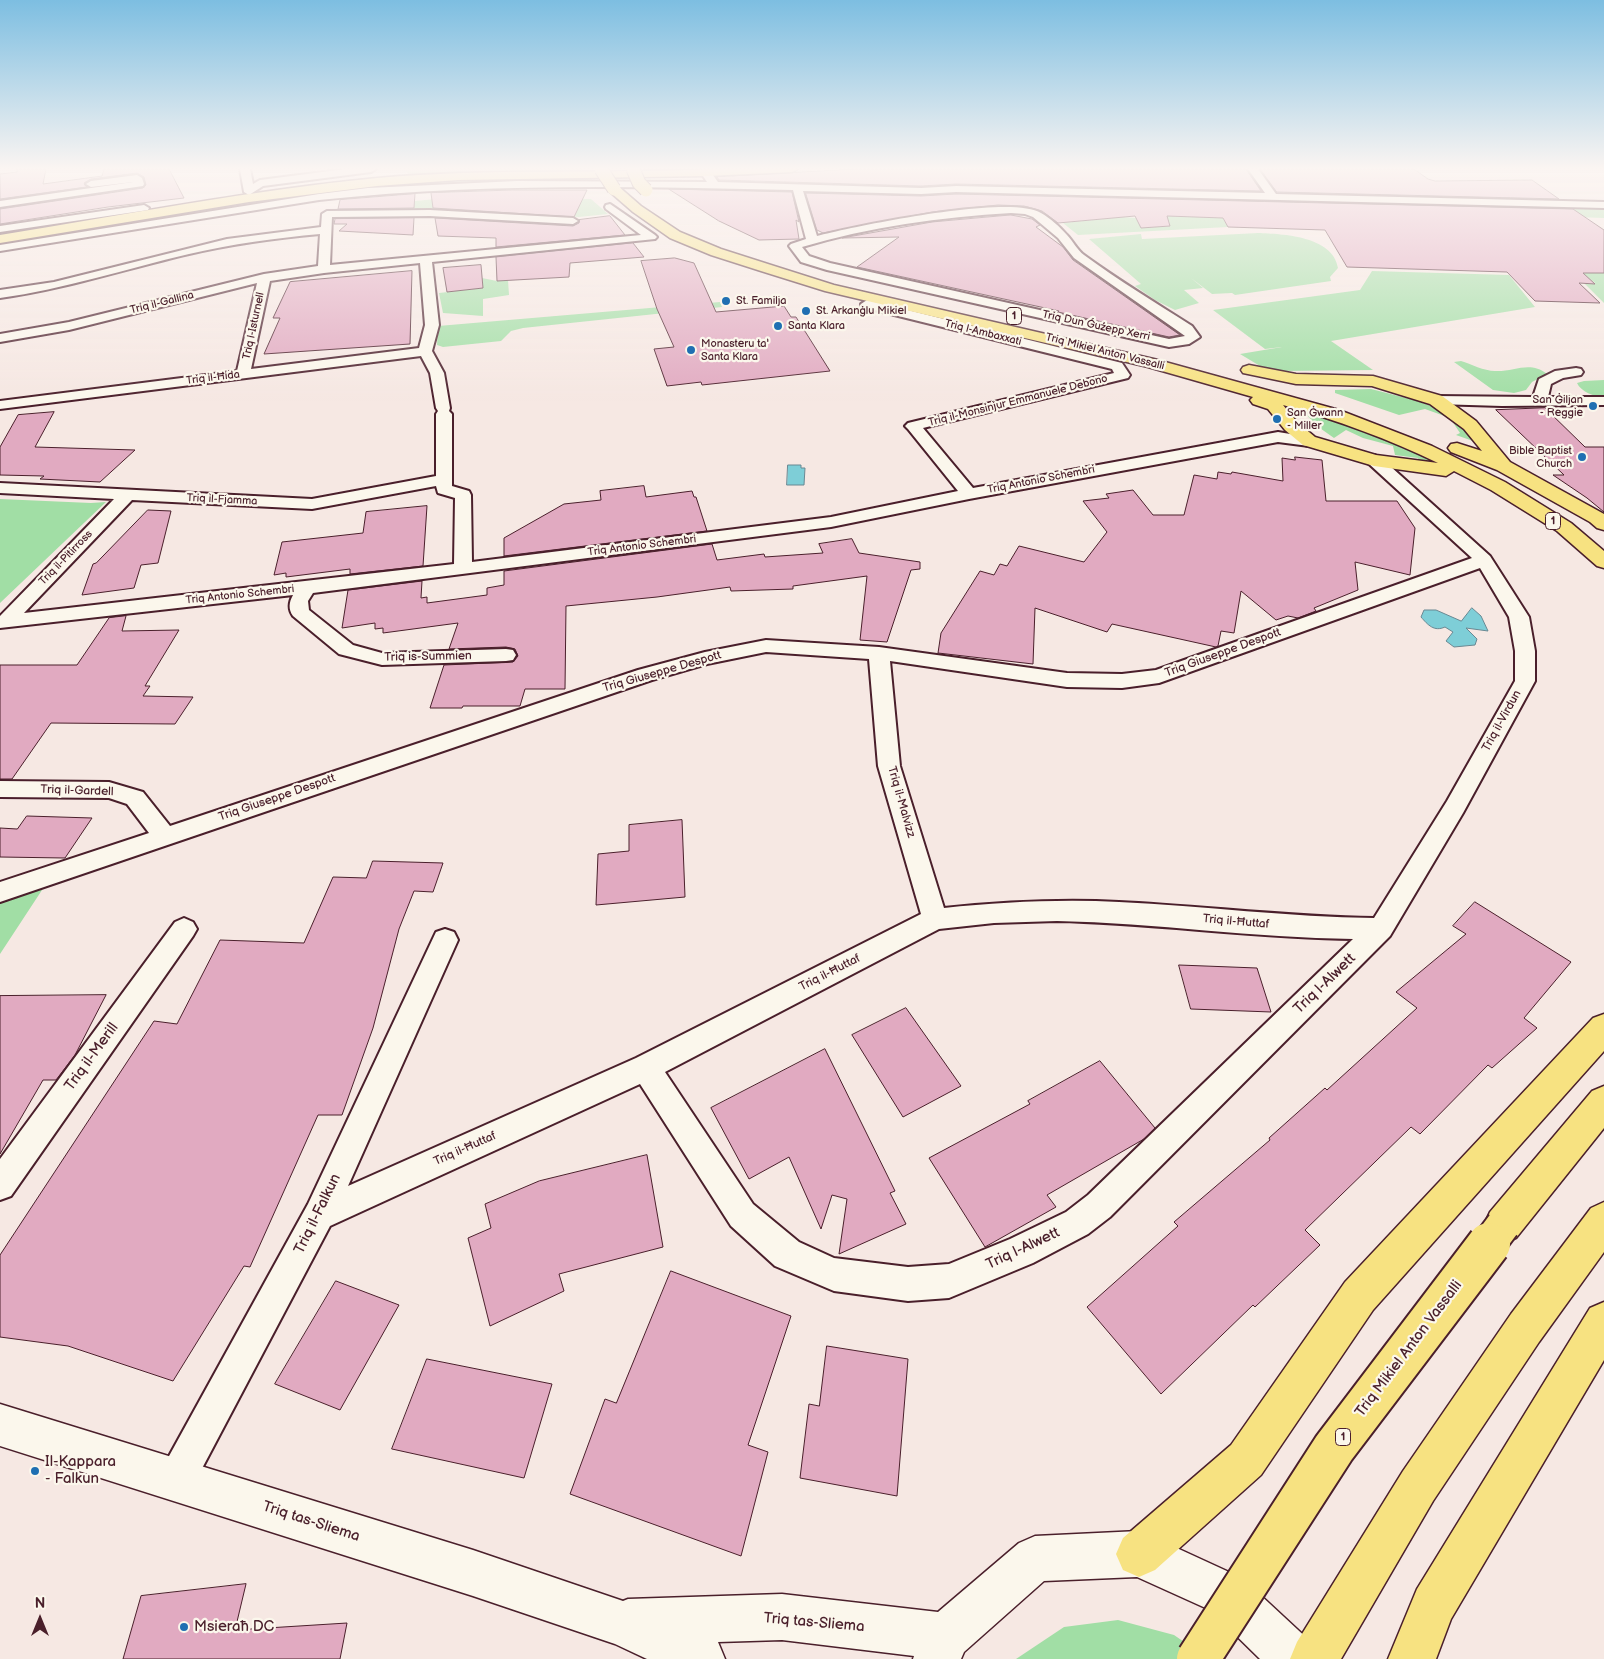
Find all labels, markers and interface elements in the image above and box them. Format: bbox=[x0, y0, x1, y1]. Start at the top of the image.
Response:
street label: Triq il-Gallina bbox=[129, 289, 195, 317]
street label: Triq l-Isturnell bbox=[240, 291, 268, 361]
place label: St. Familja bbox=[736, 294, 787, 308]
marker: St. Familja bbox=[720, 295, 732, 307]
place label: St. Arkanġlu Mikiel bbox=[816, 304, 906, 318]
marker: St. Arkanġlu Mikiel bbox=[800, 305, 812, 317]
road number: 1 bbox=[1006, 308, 1022, 324]
street label: Triq Dun Ǵuźepp Xerri bbox=[1041, 308, 1151, 344]
street label: Triq l-Ambaxxati bbox=[943, 317, 1023, 349]
place label: Santa Klara bbox=[788, 319, 845, 333]
marker: Santa Klara bbox=[772, 320, 784, 332]
street label: Triq Mikiel Anton Vassalli bbox=[1044, 331, 1166, 373]
place label: Monasteru ta' Santa Klara bbox=[701, 337, 769, 363]
marker: Monasteru ta' Santa Klara bbox=[685, 344, 697, 356]
street label: Triq il-Ħida bbox=[185, 368, 241, 388]
street label: Triq il-Monsinjur Emmanuele Debono bbox=[927, 372, 1109, 430]
place label: San Ġiljan - Reggie bbox=[1533, 393, 1583, 419]
marker: San Ġiljan - Reggie bbox=[1587, 400, 1599, 412]
place label: San Ġwann - Miller bbox=[1287, 406, 1343, 432]
marker: San Ġwann - Miller bbox=[1271, 413, 1283, 425]
place label: Bible Baptist Church bbox=[1509, 444, 1572, 470]
marker: Bible Baptist Church bbox=[1576, 451, 1588, 463]
street label: Triq Antonio Schembri bbox=[986, 463, 1096, 497]
street label: Triq il-Fjamma bbox=[186, 492, 258, 508]
road number: 1 bbox=[1546, 512, 1560, 530]
street label: Triq il-Pitirross bbox=[36, 528, 96, 588]
street label: Triq Antonio Schembri bbox=[587, 533, 697, 559]
street label: Triq Antonio Schembri bbox=[185, 583, 295, 607]
street label: Triq Giuseppe Despott bbox=[1163, 625, 1283, 681]
street label: Triq Giuseppe Despott bbox=[601, 648, 723, 696]
street label: Triq is-Summien bbox=[384, 649, 472, 665]
street label: Triq il-Virdun bbox=[1479, 688, 1525, 754]
street label: Triq il-Malvizz bbox=[884, 765, 918, 839]
street label: Triq Giuseppe Despott bbox=[217, 771, 337, 825]
street label: Triq il-Gardell bbox=[40, 783, 114, 799]
street label: Triq il-Ħuttaf bbox=[1202, 912, 1270, 932]
street label: Triq l-Alwett bbox=[1290, 950, 1360, 1018]
street label: Triq il-Ħuttaf bbox=[797, 951, 863, 995]
street label: Triq il-Merill bbox=[61, 1019, 123, 1095]
street label: Triq il-Ħuttaf bbox=[432, 1129, 498, 1169]
street label: Triq il-Falkun bbox=[291, 1171, 345, 1257]
street label: Triq l-Alwett bbox=[983, 1224, 1063, 1274]
street label: Triq Mikiel Anton Vassalli bbox=[1352, 1277, 1466, 1421]
road number: 1 bbox=[1336, 1428, 1350, 1445]
place label: Il-Kappara - Falkun bbox=[45, 1453, 116, 1488]
marker: Il-Kappara - Falkun bbox=[29, 1465, 41, 1477]
street label: Triq tas-Sliema bbox=[260, 1498, 362, 1546]
north arrow bbox=[15, 1594, 65, 1644]
text: N bbox=[35, 1595, 45, 1612]
street label: Triq tas-Sliema bbox=[763, 1610, 865, 1636]
place label: Msieraħ DC bbox=[194, 1618, 274, 1636]
marker: Msieraħ DC bbox=[178, 1621, 190, 1633]

